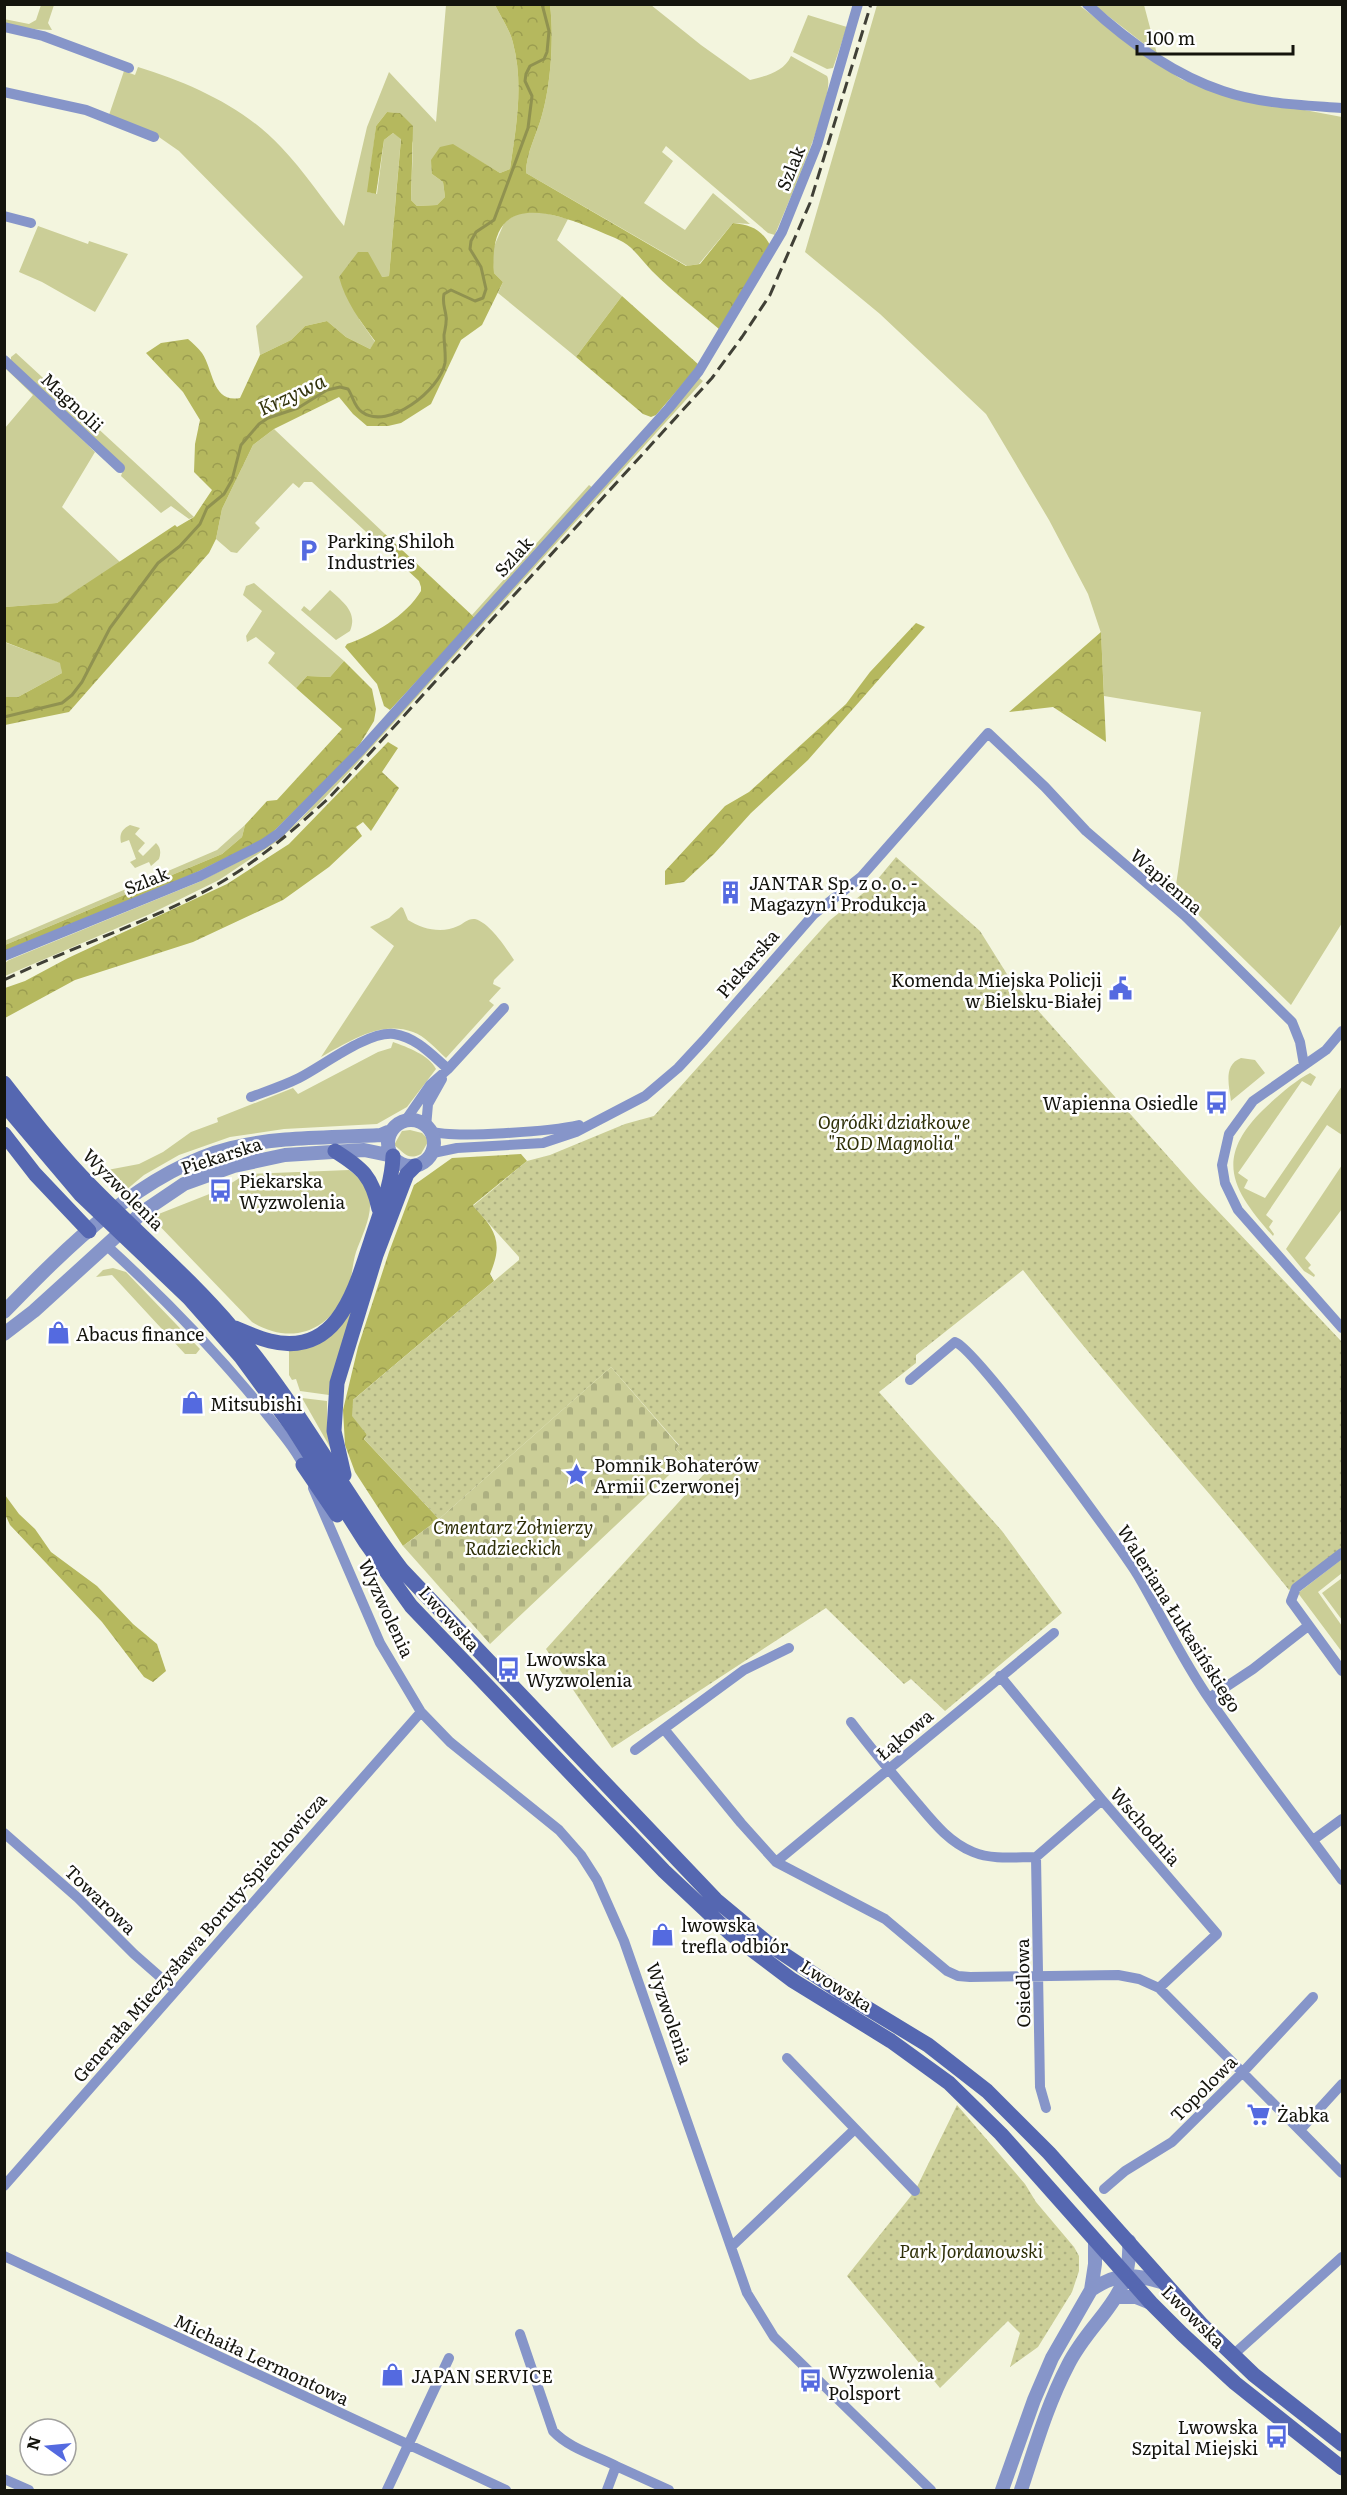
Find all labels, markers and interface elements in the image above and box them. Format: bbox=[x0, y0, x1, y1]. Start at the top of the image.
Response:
scale bar bbox=[1137, 18, 1293, 56]
text: 100 m bbox=[1146, 24, 1195, 51]
street label: Szlak bbox=[769, 141, 812, 194]
water label: Krzywa bbox=[252, 364, 330, 422]
street label: Magnolii bbox=[35, 366, 111, 438]
place label: Parking Shiloh Industries bbox=[327, 527, 455, 575]
street label: Szlak bbox=[488, 529, 539, 582]
parking icon: Parking Shiloh Industries bbox=[296, 537, 322, 563]
street label: Wapienna bbox=[1125, 842, 1209, 920]
street label: Szlak bbox=[120, 858, 173, 901]
place label: JANTAR Sp. z o. o. - Magazyn i Produkcja bbox=[749, 869, 927, 917]
building icon: JANTAR Sp. z o. o. - Magazyn i Produkcja bbox=[718, 879, 744, 905]
street label: Piekarska bbox=[709, 922, 785, 1003]
place label: Komenda Miejska Policji w Bielsku-Białej bbox=[891, 966, 1102, 1014]
public building icon: Komenda Miejska Policji w Bielsku-Białej bbox=[1107, 976, 1133, 1002]
place label: Wapienna Osiedle bbox=[1043, 1089, 1198, 1116]
bus stop icon: Wapienna Osiedle bbox=[1203, 1089, 1229, 1115]
park label: Ogródki działkowe "ROD Magnolia" bbox=[818, 1108, 970, 1156]
street label: Piekarska bbox=[177, 1129, 265, 1181]
street label: Wyzwolenia bbox=[77, 1142, 171, 1236]
place label: Piekarska Wyzwolenia bbox=[239, 1167, 345, 1215]
bus stop icon: Piekarska Wyzwolenia bbox=[208, 1177, 234, 1203]
shop icon: Abacus finance bbox=[45, 1320, 71, 1346]
place label: Abacus finance bbox=[76, 1320, 204, 1347]
shop icon: Mitsubishi bbox=[179, 1390, 205, 1416]
place label: Mitsubishi bbox=[210, 1390, 302, 1417]
place label: Pomnik Bohaterów Armii Czerwonej bbox=[594, 1451, 759, 1499]
place icon: Pomnik Bohaterów Armii Czerwonej bbox=[563, 1461, 589, 1487]
park label: Cmentarz Żołnierzy Radzieckich bbox=[433, 1513, 593, 1561]
street label: Waleriana Łukasińskiego bbox=[1111, 1519, 1249, 1717]
street label: Wyzwolenia bbox=[352, 1554, 422, 1662]
street label: Lwowska bbox=[413, 1579, 487, 1657]
place label: Lwowska Wyzwolenia bbox=[526, 1645, 632, 1693]
bus stop icon: Lwowska Wyzwolenia bbox=[495, 1655, 521, 1681]
street label: Łąkowa bbox=[870, 1702, 939, 1766]
street label: Wschodnia bbox=[1104, 1781, 1188, 1871]
street label: Generała Mieczysława Boruty-Spiechowicza bbox=[66, 1786, 333, 2088]
street label: Towarowa bbox=[59, 1858, 143, 1940]
place label: lwowska trefla odbiór bbox=[681, 1911, 789, 1959]
shop icon: lwowska trefla odbiór bbox=[650, 1921, 676, 1947]
street label: Osiedlowa bbox=[1008, 1938, 1036, 2028]
street label: Lwowska bbox=[796, 1952, 878, 2018]
street label: Wyzwolenia bbox=[640, 1958, 700, 2068]
street label: Topolowa bbox=[1163, 2048, 1243, 2128]
supermarket icon: Żabka bbox=[1246, 2101, 1272, 2127]
place label: Żabka bbox=[1277, 2101, 1330, 2128]
park label: Park Jordanowski bbox=[899, 2237, 1044, 2264]
street label: Lwowska bbox=[1156, 2278, 1232, 2354]
street label: Michaiła Lermontowa bbox=[170, 2307, 354, 2412]
place label: Wyzwolenia Polsport bbox=[828, 2358, 934, 2406]
shop icon: JAPAN SERVICE bbox=[380, 2362, 406, 2388]
place label: JAPAN SERVICE bbox=[411, 2362, 553, 2389]
bus stop icon: Wyzwolenia Polsport bbox=[797, 2368, 823, 2394]
place label: Lwowska Szpital Miejski bbox=[1132, 2413, 1258, 2461]
north arrow bbox=[18, 2417, 78, 2477]
bus stop icon: Lwowska Szpital Miejski bbox=[1263, 2423, 1289, 2449]
text: N bbox=[19, 2433, 46, 2452]

